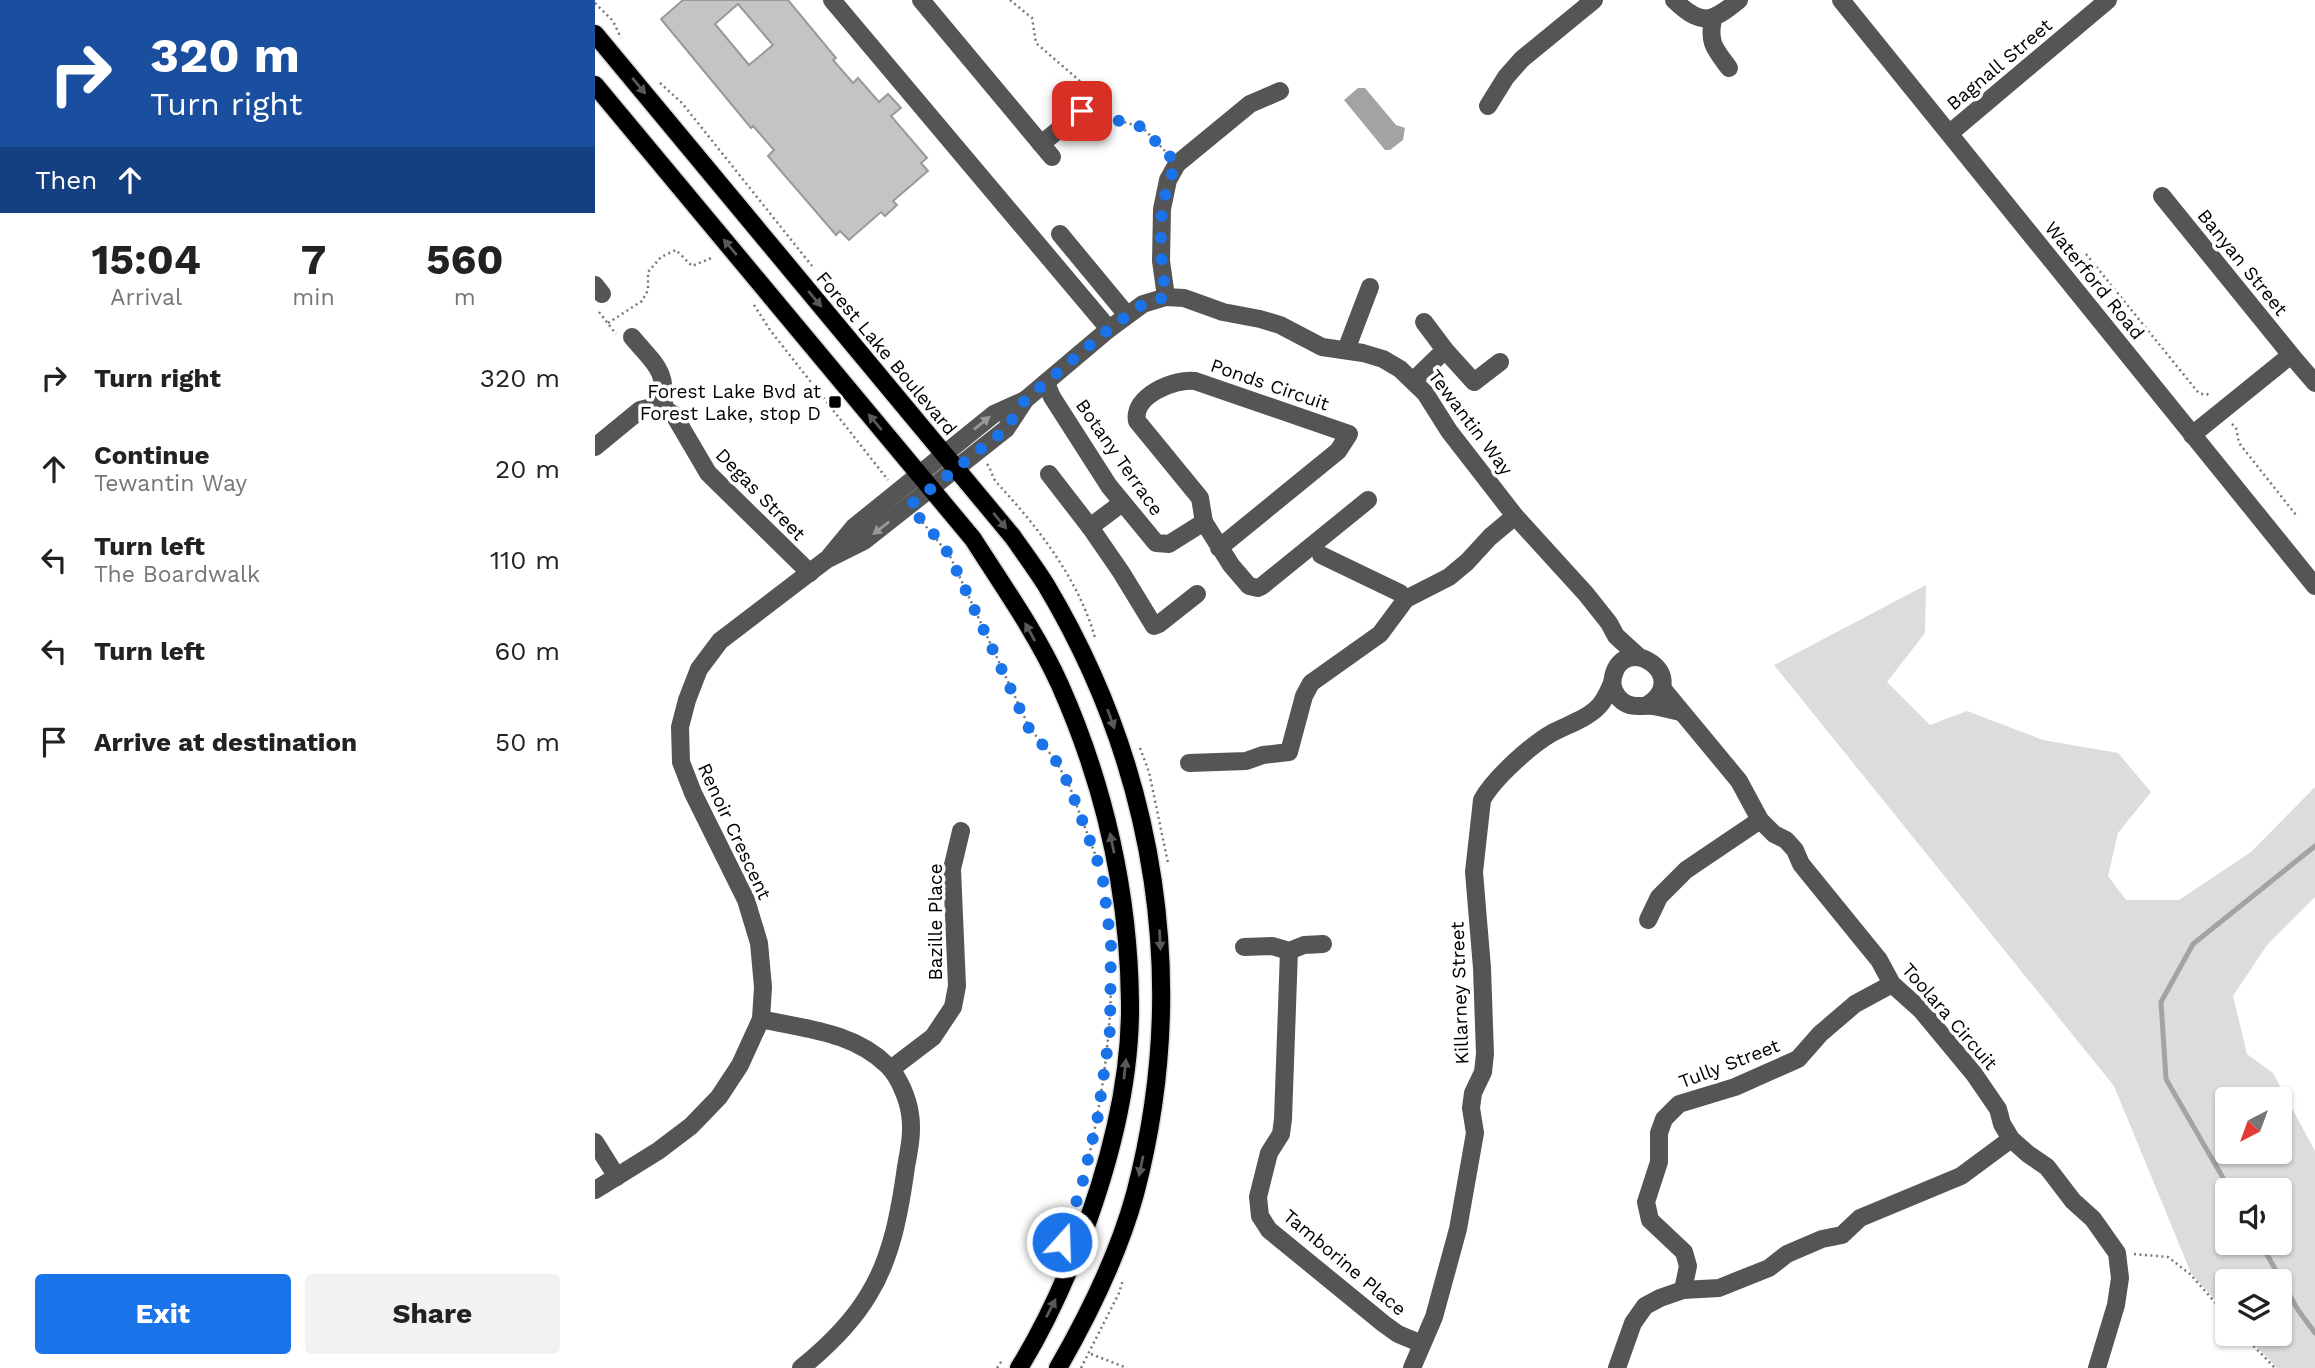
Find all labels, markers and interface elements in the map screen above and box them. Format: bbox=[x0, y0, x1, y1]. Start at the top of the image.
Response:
street label: Bagnall Street bbox=[1942, 14, 2057, 115]
text: 320 m bbox=[150, 26, 300, 84]
icon: right bbox=[35, 28, 126, 119]
one-way arrow bbox=[631, 77, 646, 95]
pin bbox=[1052, 81, 1112, 141]
text: Turn right bbox=[150, 85, 302, 123]
icon: arrive bbox=[1063, 92, 1101, 130]
icon: ahead bbox=[111, 161, 149, 199]
text: Then bbox=[35, 165, 97, 195]
street label: Banyan Street bbox=[2193, 204, 2293, 320]
street label: Waterford Road bbox=[2040, 217, 2149, 344]
text: 15:04 bbox=[91, 235, 201, 284]
text: 7 bbox=[301, 235, 326, 284]
text: 560 bbox=[426, 235, 504, 284]
one-way arrow bbox=[723, 239, 738, 256]
street label: Forest Lake Boulevard bbox=[811, 267, 962, 440]
text: Arrival bbox=[110, 284, 182, 311]
text: min bbox=[292, 284, 335, 311]
text: m bbox=[454, 284, 476, 311]
one-way arrow bbox=[807, 290, 823, 308]
street label: Ponds Circuit bbox=[1208, 353, 1332, 416]
icon: right bbox=[35, 359, 73, 397]
text: Turn right bbox=[94, 363, 221, 393]
text: 320 m bbox=[480, 363, 560, 393]
street label: Tewantin Way bbox=[1423, 365, 1518, 480]
place label: Forest Lake Bvd at Forest Lake, stop D bbox=[640, 380, 821, 425]
marker: Forest Lake Bvd at Forest Lake, stop D bbox=[827, 394, 843, 410]
street label: Botany Terrace bbox=[1071, 395, 1168, 520]
one-way arrow bbox=[867, 413, 883, 431]
one-way arrow bbox=[973, 416, 991, 431]
text: Continue bbox=[94, 440, 210, 470]
street label: Degas Street bbox=[711, 443, 810, 545]
icon: ahead bbox=[35, 450, 73, 488]
text: 20 m bbox=[495, 454, 560, 484]
text: Tewantin Way bbox=[94, 470, 247, 497]
one-way arrow bbox=[992, 513, 1007, 530]
one-way arrow bbox=[872, 521, 890, 535]
text: Turn left bbox=[94, 531, 205, 561]
icon: left bbox=[35, 541, 73, 579]
text: 110 m bbox=[490, 545, 560, 575]
text: The Boardwalk bbox=[94, 561, 260, 588]
one-way arrow bbox=[1024, 622, 1036, 641]
icon: left bbox=[35, 632, 73, 670]
text: Turn left bbox=[94, 636, 205, 666]
text: 60 m bbox=[494, 636, 560, 666]
one-way arrow bbox=[1105, 708, 1116, 729]
icon: arrive bbox=[35, 723, 73, 761]
text: Arrive at destination bbox=[94, 727, 357, 757]
text: 50 m bbox=[495, 727, 560, 757]
street label: Renoir Crescent bbox=[693, 759, 776, 903]
one-way arrow bbox=[1107, 832, 1118, 854]
street label: Bazille Place bbox=[924, 863, 947, 981]
street label: Killarney Street bbox=[1446, 921, 1473, 1065]
one-way arrow bbox=[1154, 929, 1165, 951]
street label: Toolara Circuit bbox=[1897, 958, 2002, 1074]
street label: Tully Street bbox=[1676, 1034, 1783, 1093]
one-way arrow bbox=[1120, 1057, 1131, 1079]
north arrow bbox=[2215, 1087, 2293, 1164]
map controls bbox=[2215, 1087, 2292, 1346]
one-way arrow bbox=[1135, 1155, 1146, 1177]
button: sound bbox=[2215, 1178, 2292, 1255]
street label: Tamborine Place bbox=[1278, 1204, 1411, 1321]
position arrow bbox=[1025, 1205, 1099, 1279]
button: layers bbox=[2215, 1269, 2292, 1346]
button: Exit bbox=[35, 1274, 291, 1354]
button: Share bbox=[305, 1274, 560, 1354]
one-way arrow bbox=[1046, 1298, 1057, 1318]

